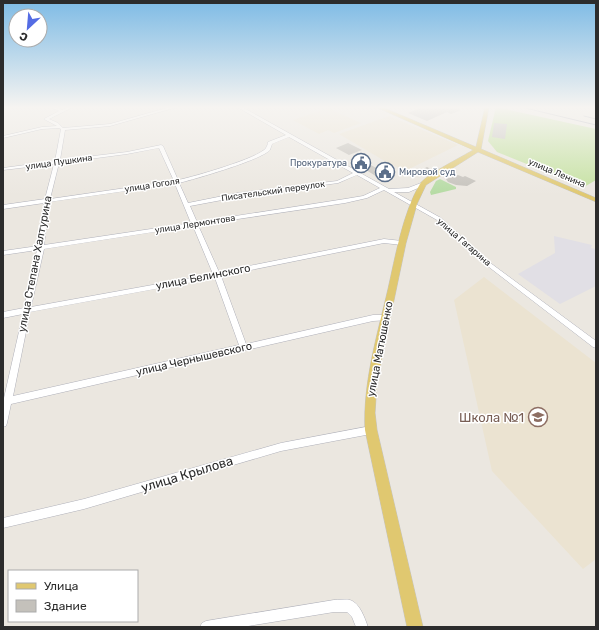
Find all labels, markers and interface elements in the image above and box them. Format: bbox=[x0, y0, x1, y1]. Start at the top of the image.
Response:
north arrow bbox=[8, 8, 48, 48]
text: С bbox=[17, 29, 30, 44]
street label: улица Пушкина bbox=[25, 152, 93, 172]
public building icon: Прокуратура bbox=[350, 152, 372, 174]
street label: улица Ленина bbox=[527, 157, 587, 190]
place label: Прокуратура bbox=[290, 158, 347, 168]
public building icon: Мировой суд bbox=[374, 161, 396, 183]
place label: Мировой суд bbox=[399, 167, 456, 177]
street label: улица Гоголя bbox=[124, 176, 180, 194]
street label: Писательский переулок bbox=[221, 179, 326, 203]
street label: улица Степана Халтурина bbox=[15, 195, 55, 333]
street label: улица Лермонтова bbox=[154, 213, 236, 235]
street label: улица Гагарина bbox=[435, 216, 493, 268]
street label: улица Белинского bbox=[155, 261, 251, 293]
street label: улица Матюшенко bbox=[364, 300, 396, 398]
street label: улица Чернышевского bbox=[135, 339, 253, 379]
school or university icon: Школа №1 bbox=[527, 406, 549, 428]
place label: Школа №1 bbox=[459, 410, 524, 425]
street label: улица Крылова bbox=[139, 453, 235, 495]
legend bbox=[8, 570, 138, 622]
text: Улица bbox=[44, 579, 78, 593]
text: Здание bbox=[44, 599, 87, 613]

